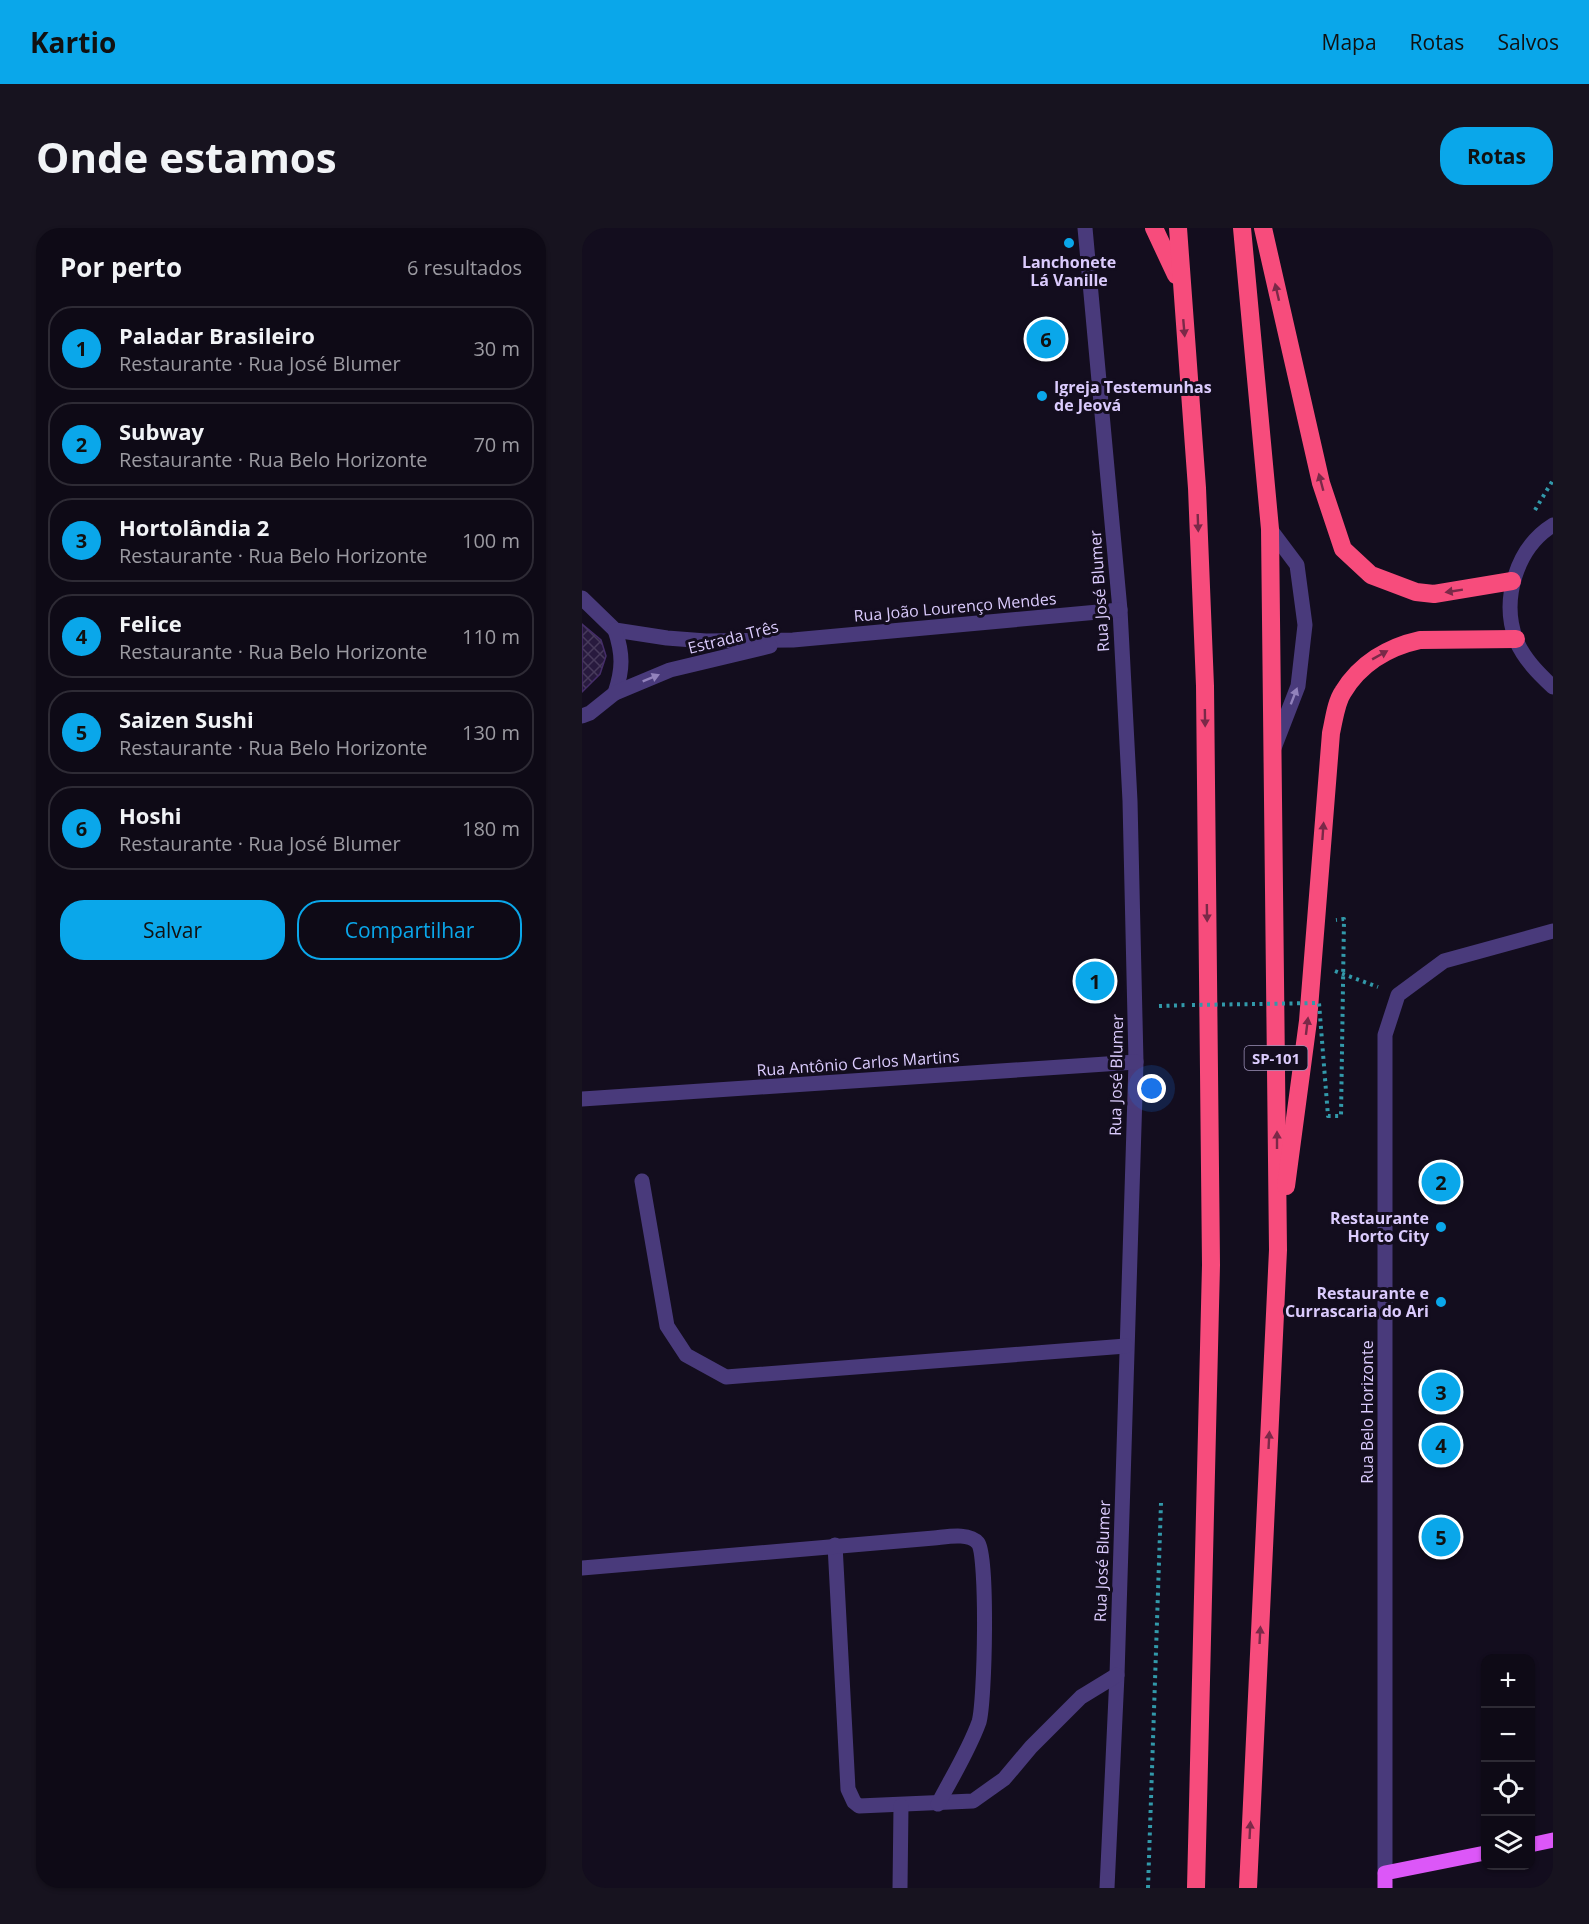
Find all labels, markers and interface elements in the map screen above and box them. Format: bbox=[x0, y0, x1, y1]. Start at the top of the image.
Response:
text: Kartio bbox=[30, 23, 116, 61]
text: Mapa bbox=[1322, 28, 1377, 56]
text: Rotas bbox=[1410, 28, 1464, 56]
text: Salvos bbox=[1497, 28, 1559, 56]
button: Rotas bbox=[1440, 127, 1553, 185]
text: Onde estamos bbox=[36, 128, 337, 185]
marker: Lanchonete Lá Vanille bbox=[1062, 236, 1076, 250]
text: Por perto bbox=[60, 249, 182, 285]
place label: Lanchonete Lá Vanille bbox=[1022, 251, 1116, 291]
text: 6 resultados bbox=[407, 254, 522, 281]
one-way arrow bbox=[1272, 283, 1281, 302]
pin: 6 bbox=[1026, 316, 1066, 362]
one-way arrow bbox=[1179, 319, 1189, 338]
text: Paladar Brasileiro bbox=[119, 320, 315, 350]
text: 1 bbox=[76, 335, 87, 362]
text: 30 m bbox=[473, 335, 520, 362]
text: Restaurante · Rua José Blumer bbox=[119, 350, 401, 377]
place label: Igreja Testemunhas de Jeová bbox=[1054, 376, 1212, 416]
marker: Igreja Testemunhas de Jeová bbox=[1035, 389, 1049, 403]
text: Subway bbox=[119, 416, 204, 446]
text: 2 bbox=[76, 431, 87, 458]
text: 70 m bbox=[473, 431, 520, 458]
text: Restaurante · Rua Belo Horizonte bbox=[119, 446, 428, 473]
one-way arrow bbox=[1316, 473, 1325, 491]
text: Hortolândia 2 bbox=[119, 512, 269, 542]
one-way arrow bbox=[1194, 513, 1203, 532]
text: 3 bbox=[76, 527, 87, 554]
text: 100 m bbox=[462, 527, 520, 554]
street label: Rua José Blumer bbox=[1084, 529, 1114, 653]
text: Restaurante · Rua Belo Horizonte bbox=[119, 542, 428, 569]
street label: Rua João Lourenço Mendes bbox=[853, 587, 1057, 627]
one-way arrow bbox=[1444, 587, 1463, 596]
text: Felice bbox=[119, 608, 182, 638]
street label: Estrada Três bbox=[685, 615, 781, 659]
text: 4 bbox=[76, 623, 87, 650]
text: 110 m bbox=[462, 623, 520, 650]
text: Restaurante · Rua Belo Horizonte bbox=[119, 638, 428, 665]
one-way arrow bbox=[1372, 650, 1389, 660]
one-way arrow bbox=[642, 673, 660, 683]
one-way arrow bbox=[1290, 687, 1299, 705]
text: Saizen Sushi bbox=[119, 704, 254, 734]
one-way arrow bbox=[1201, 708, 1210, 727]
text: 5 bbox=[76, 719, 87, 746]
text: 130 m bbox=[462, 719, 520, 746]
text: Restaurante · Rua Belo Horizonte bbox=[119, 734, 428, 761]
text: Hoshi bbox=[119, 800, 182, 830]
text: 6 bbox=[76, 815, 87, 842]
text: 180 m bbox=[462, 815, 520, 842]
one-way arrow bbox=[1318, 822, 1328, 841]
text: Restaurante · Rua José Blumer bbox=[119, 830, 401, 857]
button: Salvar bbox=[60, 900, 285, 960]
button: Compartilhar bbox=[297, 900, 522, 960]
one-way arrow bbox=[1203, 903, 1212, 922]
pin: 1 bbox=[1076, 958, 1114, 1004]
street label: Rua José Blumer bbox=[1104, 1013, 1128, 1136]
one-way arrow bbox=[1303, 1016, 1312, 1035]
street label: Rua Antônio Carlos Martins bbox=[756, 1045, 960, 1081]
road number: SP-101 bbox=[1244, 1046, 1308, 1070]
your location bbox=[1137, 1074, 1166, 1103]
one-way arrow bbox=[1272, 1131, 1282, 1150]
pin: 2 bbox=[1422, 1160, 1460, 1204]
place label: Restaurante Horto City bbox=[1330, 1207, 1430, 1247]
marker: Restaurante Horto City bbox=[1434, 1220, 1448, 1234]
place label: Restaurante e Currascaria do Ari bbox=[1285, 1282, 1429, 1322]
marker: Restaurante e Currascaria do Ari bbox=[1434, 1295, 1448, 1309]
street label: Rua Belo Horizonte bbox=[1356, 1340, 1378, 1484]
pin: 3 bbox=[1422, 1370, 1460, 1414]
pin: 4 bbox=[1422, 1422, 1460, 1468]
one-way arrow bbox=[1265, 1431, 1274, 1450]
street label: Rua José Blumer bbox=[1089, 1499, 1115, 1622]
pin: 5 bbox=[1422, 1514, 1460, 1560]
one-way arrow bbox=[1255, 1625, 1264, 1644]
map controls bbox=[1481, 1654, 1535, 1870]
button: + bbox=[1481, 1654, 1535, 1708]
button: − bbox=[1481, 1708, 1535, 1762]
button: locate bbox=[1481, 1762, 1535, 1816]
button: layers bbox=[1481, 1816, 1535, 1870]
one-way arrow bbox=[1245, 1820, 1254, 1839]

